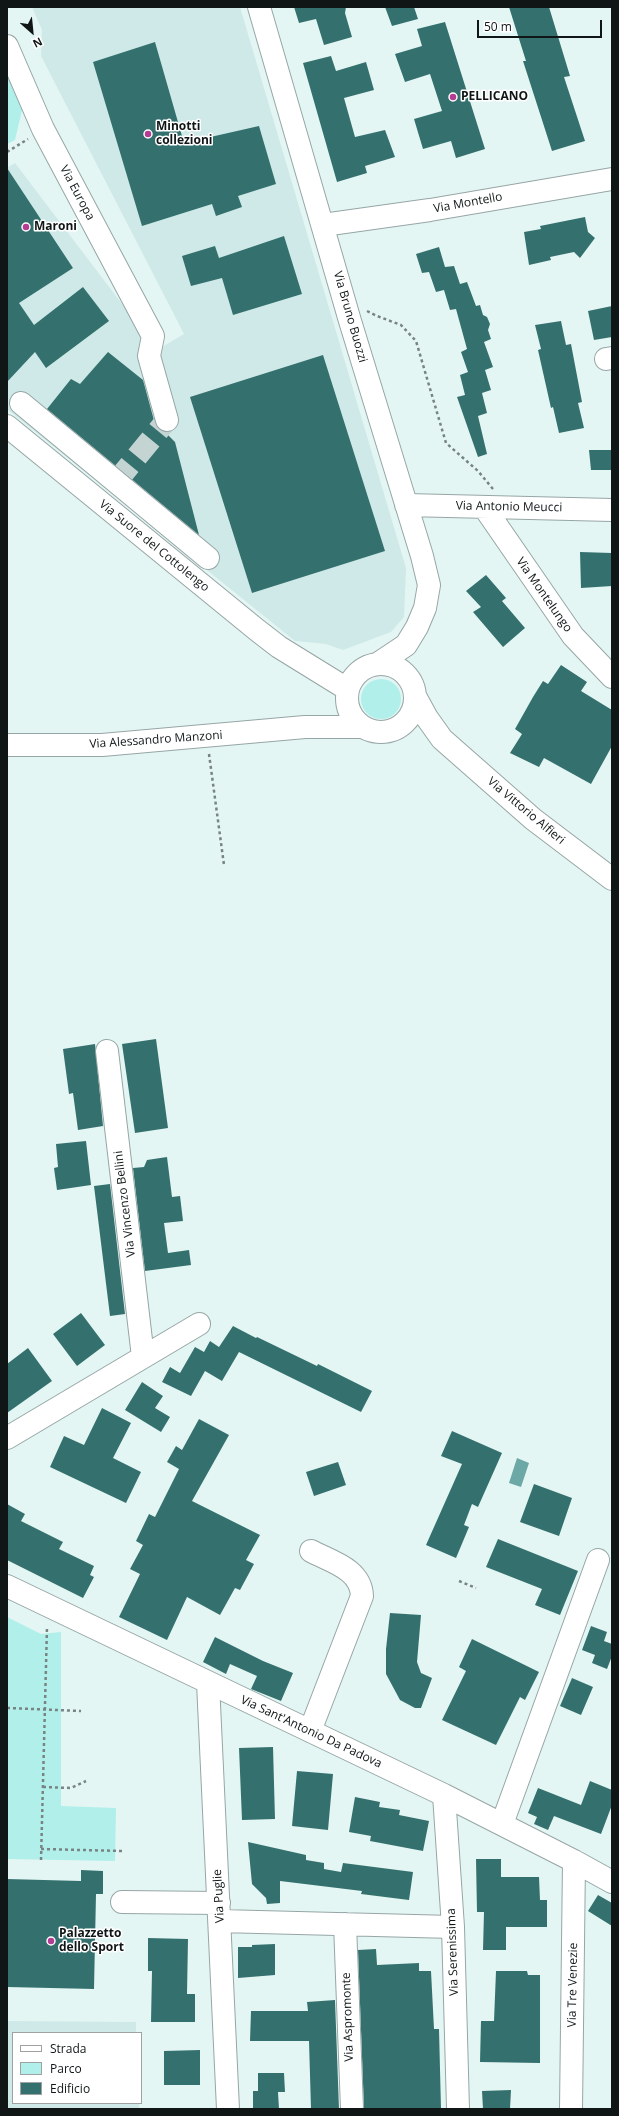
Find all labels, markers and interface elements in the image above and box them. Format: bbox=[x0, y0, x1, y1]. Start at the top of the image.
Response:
north arrow bbox=[12, 12, 52, 52]
scale bar bbox=[479, 12, 604, 38]
text: 50 m bbox=[484, 18, 512, 35]
text: N bbox=[30, 34, 45, 52]
place label: PELLICANO bbox=[461, 90, 528, 104]
marker: PELLICANO bbox=[448, 92, 458, 102]
place label: Minotti collezioni bbox=[156, 120, 213, 148]
marker: Minotti collezioni bbox=[143, 129, 153, 139]
street label: Via Europa bbox=[57, 163, 97, 223]
street label: Via Montello bbox=[432, 190, 504, 216]
place label: Maroni bbox=[34, 220, 77, 234]
marker: Maroni bbox=[21, 222, 31, 232]
street label: Via Bruno Buozzi bbox=[330, 270, 370, 364]
street label: Via Suore del Cottolengo bbox=[96, 497, 212, 595]
street label: Via Antonio Meucci bbox=[456, 499, 562, 515]
street label: Via Montelungo bbox=[513, 555, 575, 635]
street label: Via Alessandro Manzoni bbox=[89, 728, 223, 752]
street label: Via Vittorio Alfieri bbox=[484, 774, 568, 848]
street label: Via Vincenzo Bellini bbox=[111, 1150, 139, 1258]
street label: Via Sant'Antonio Da Padova bbox=[238, 1693, 384, 1771]
street label: Via Puglie bbox=[210, 1869, 228, 1923]
street label: Via Serenissima bbox=[444, 1908, 462, 1996]
place label: Palazzetto dello Sport bbox=[59, 1927, 124, 1955]
marker: Palazzetto dello Sport bbox=[46, 1936, 56, 1946]
street label: Via Tre Venezie bbox=[565, 1943, 581, 2027]
street label: Via Aspromonte bbox=[339, 1972, 357, 2062]
legend bbox=[12, 2032, 142, 2104]
text: Strada bbox=[50, 2040, 86, 2057]
text: Parco bbox=[50, 2060, 82, 2077]
text: Edificio bbox=[50, 2080, 90, 2097]

